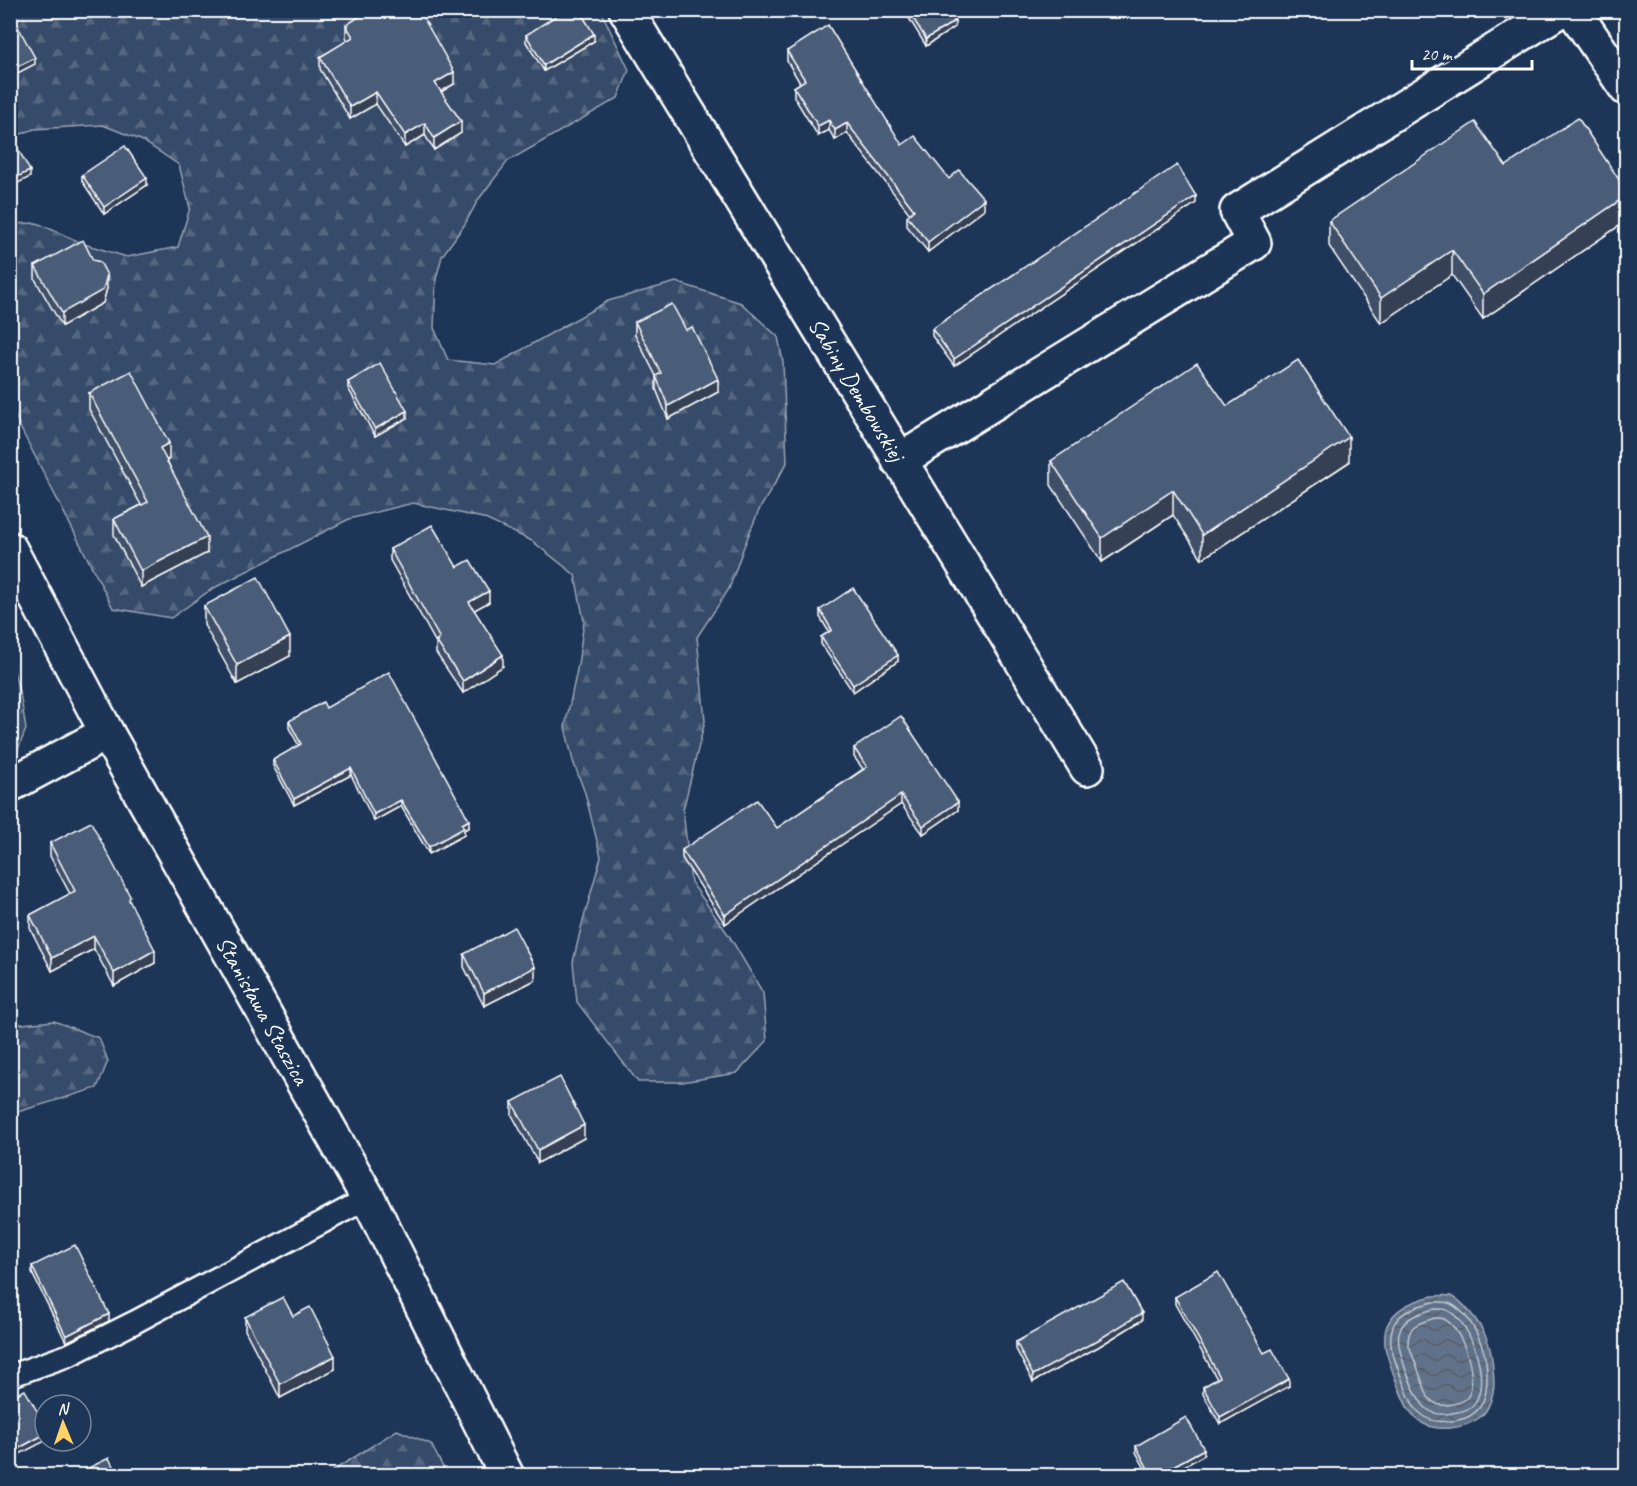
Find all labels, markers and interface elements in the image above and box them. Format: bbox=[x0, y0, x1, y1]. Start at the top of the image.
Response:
scale bar bbox=[1412, 33, 1532, 71]
text: 20 m bbox=[1421, 43, 1454, 65]
street label: Sabiny Dembowskiej bbox=[802, 312, 913, 469]
street label: Stanisława Staszica bbox=[209, 931, 317, 1091]
north arrow bbox=[33, 1393, 93, 1453]
text: N bbox=[57, 1399, 71, 1419]

